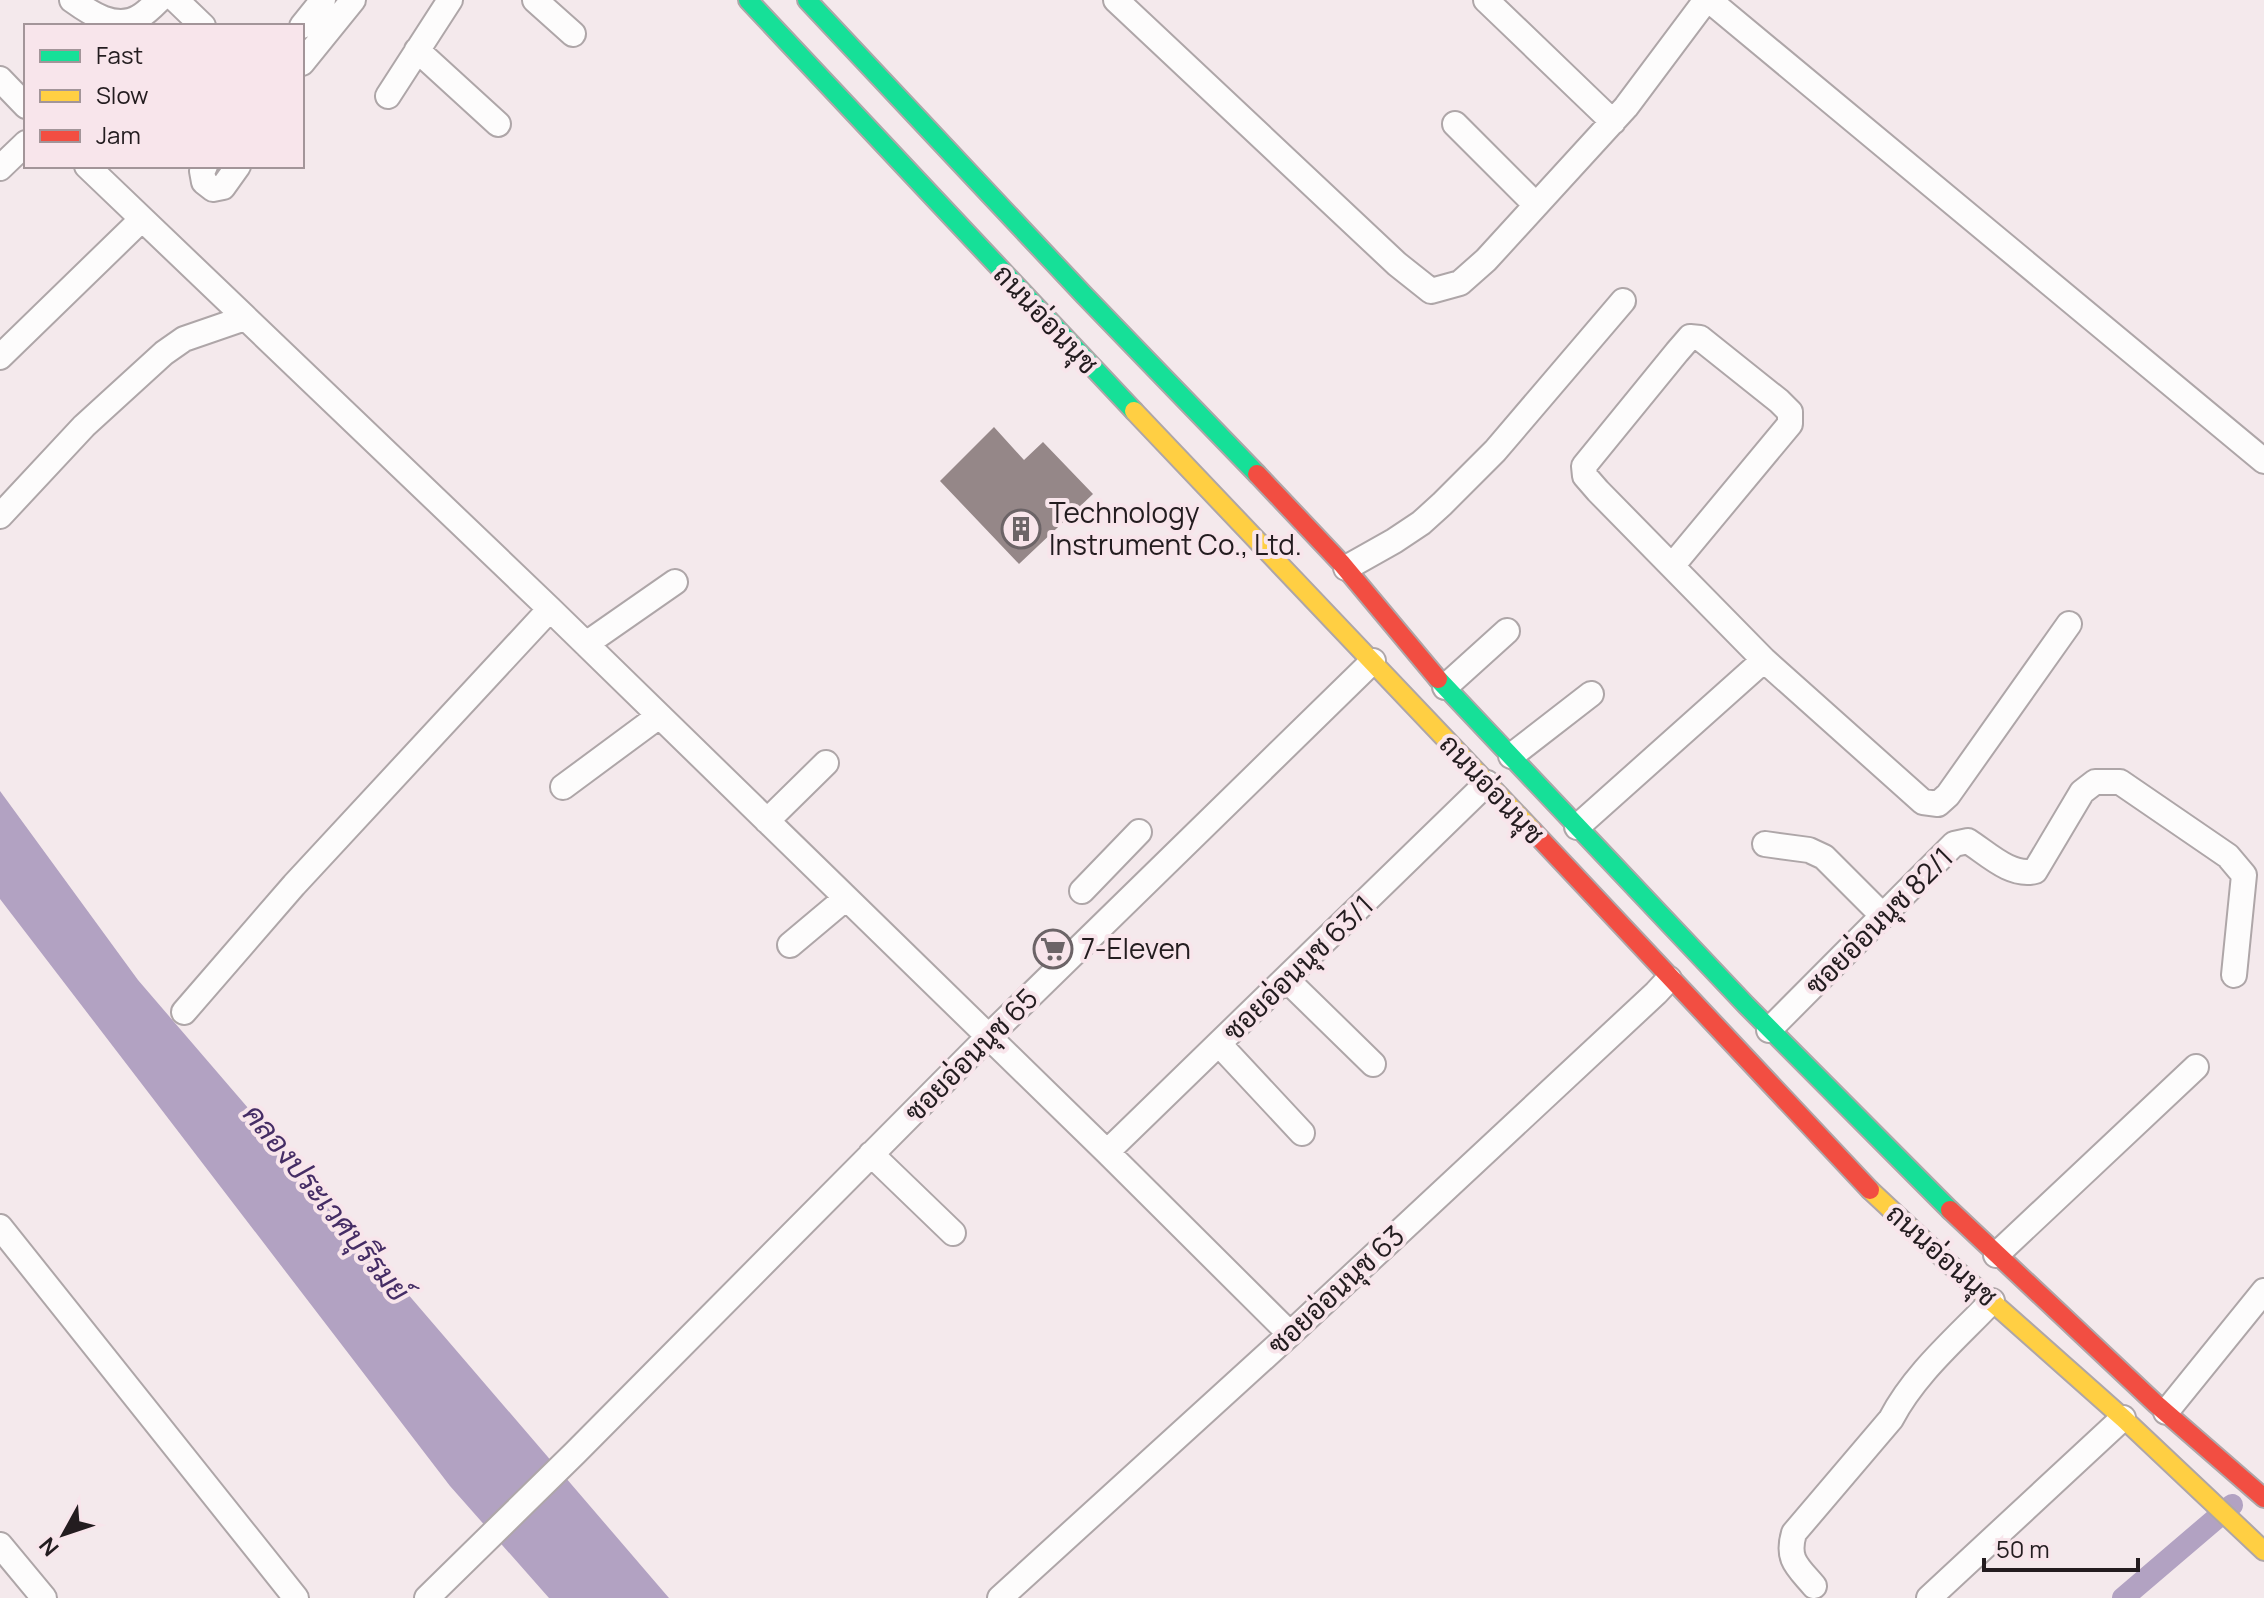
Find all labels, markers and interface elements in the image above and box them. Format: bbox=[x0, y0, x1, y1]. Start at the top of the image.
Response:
legend bbox=[24, 24, 304, 168]
text: Fast bbox=[96, 38, 143, 71]
text: Slow bbox=[96, 78, 149, 111]
text: Jam bbox=[96, 118, 141, 151]
street label: ถนนอ่อนนุช bbox=[985, 255, 1107, 383]
place label: Technology Instrument Co., Ltd. bbox=[1049, 493, 1302, 563]
building icon: Technology Instrument Co., Ltd. bbox=[1000, 508, 1042, 550]
street label: ถนนอ่อนนุช bbox=[1431, 725, 1553, 853]
street label: ซอยอ่อนนุช 82/1 bbox=[1796, 838, 1962, 1004]
street label: ซอยอ่อนนุช 63/1 bbox=[1214, 886, 1382, 1050]
supermarket icon: 7-Eleven bbox=[1032, 928, 1074, 970]
place label: 7-Eleven bbox=[1081, 929, 1191, 967]
street label: ซอยอ่อนนุช 65 bbox=[895, 979, 1047, 1131]
water label: คลองประเวศบุรีรมย์ bbox=[233, 1094, 422, 1314]
street label: ถนนอ่อนนุช bbox=[1878, 1194, 2006, 1316]
street label: ซอยอ่อนนุช 63 bbox=[1259, 1216, 1413, 1364]
north arrow bbox=[24, 1494, 104, 1574]
scale bar bbox=[1984, 1522, 2138, 1572]
text: N bbox=[32, 1531, 65, 1563]
text: 50 m bbox=[1996, 1532, 2050, 1565]

